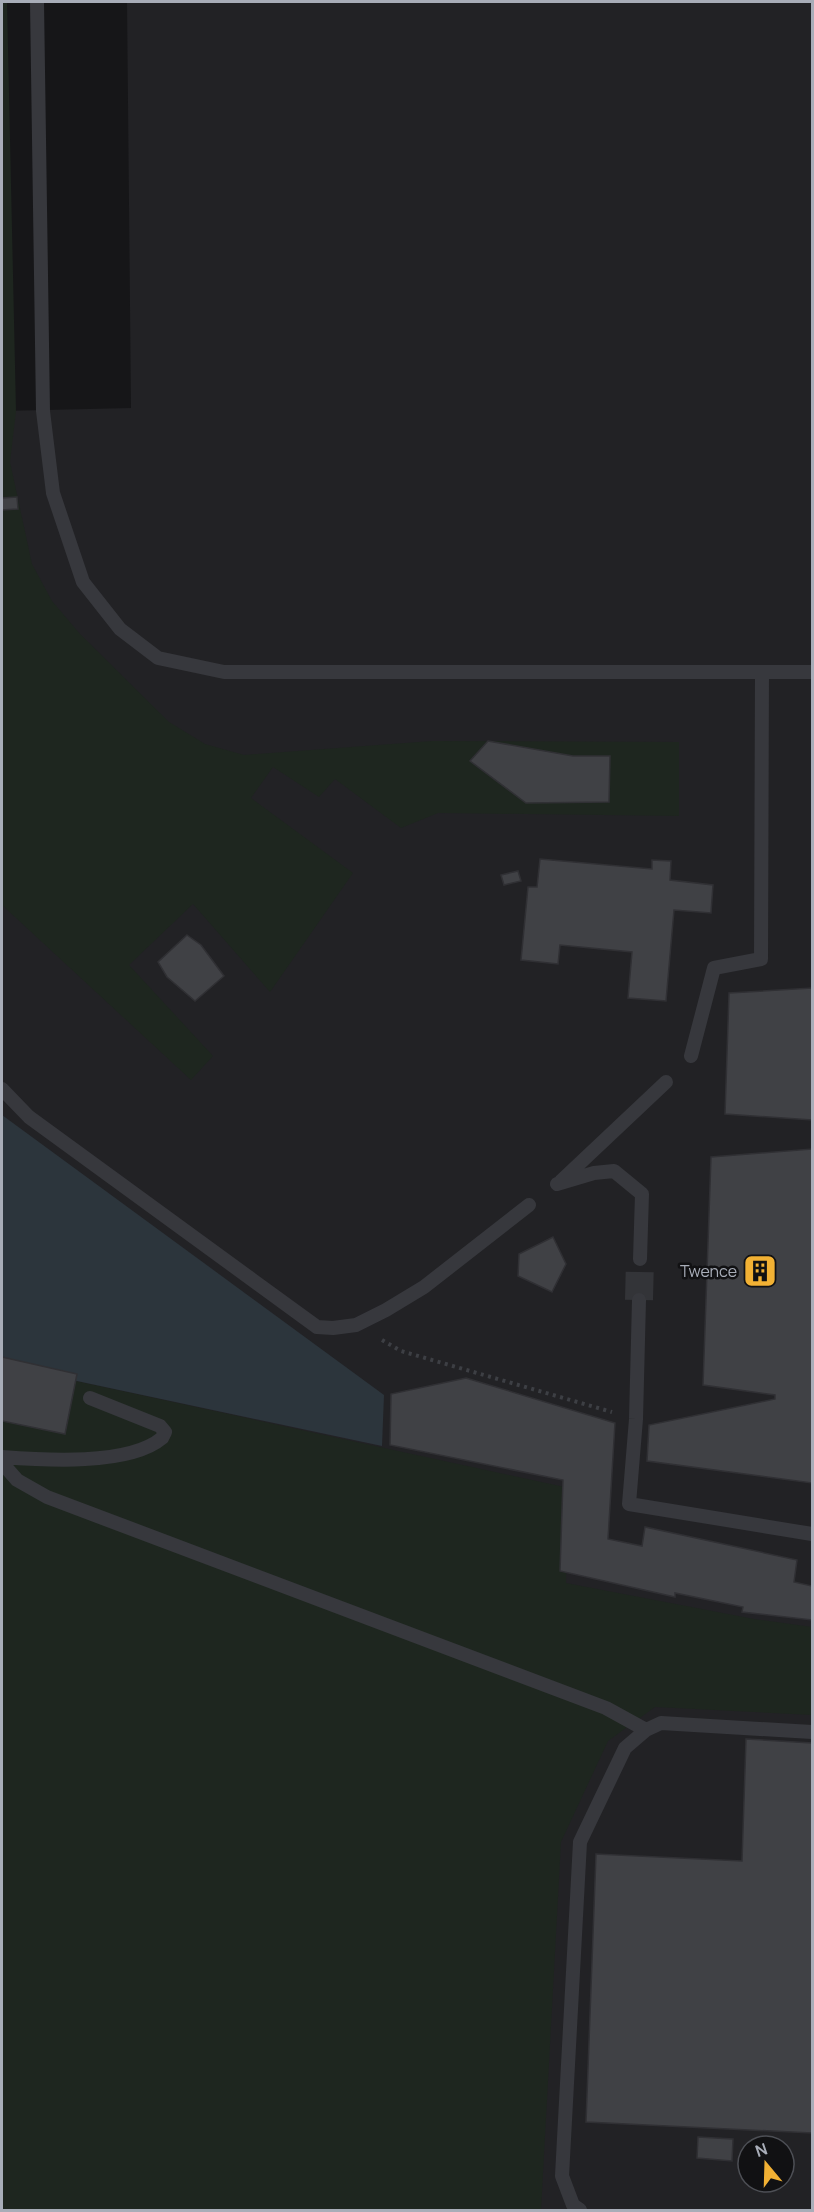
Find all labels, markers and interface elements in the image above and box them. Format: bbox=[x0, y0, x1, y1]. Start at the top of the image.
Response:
building icon: Twence bbox=[742, 1253, 778, 1289]
place label: Twence bbox=[680, 1260, 737, 1282]
north arrow bbox=[736, 2134, 796, 2194]
text: N bbox=[752, 2138, 770, 2162]

